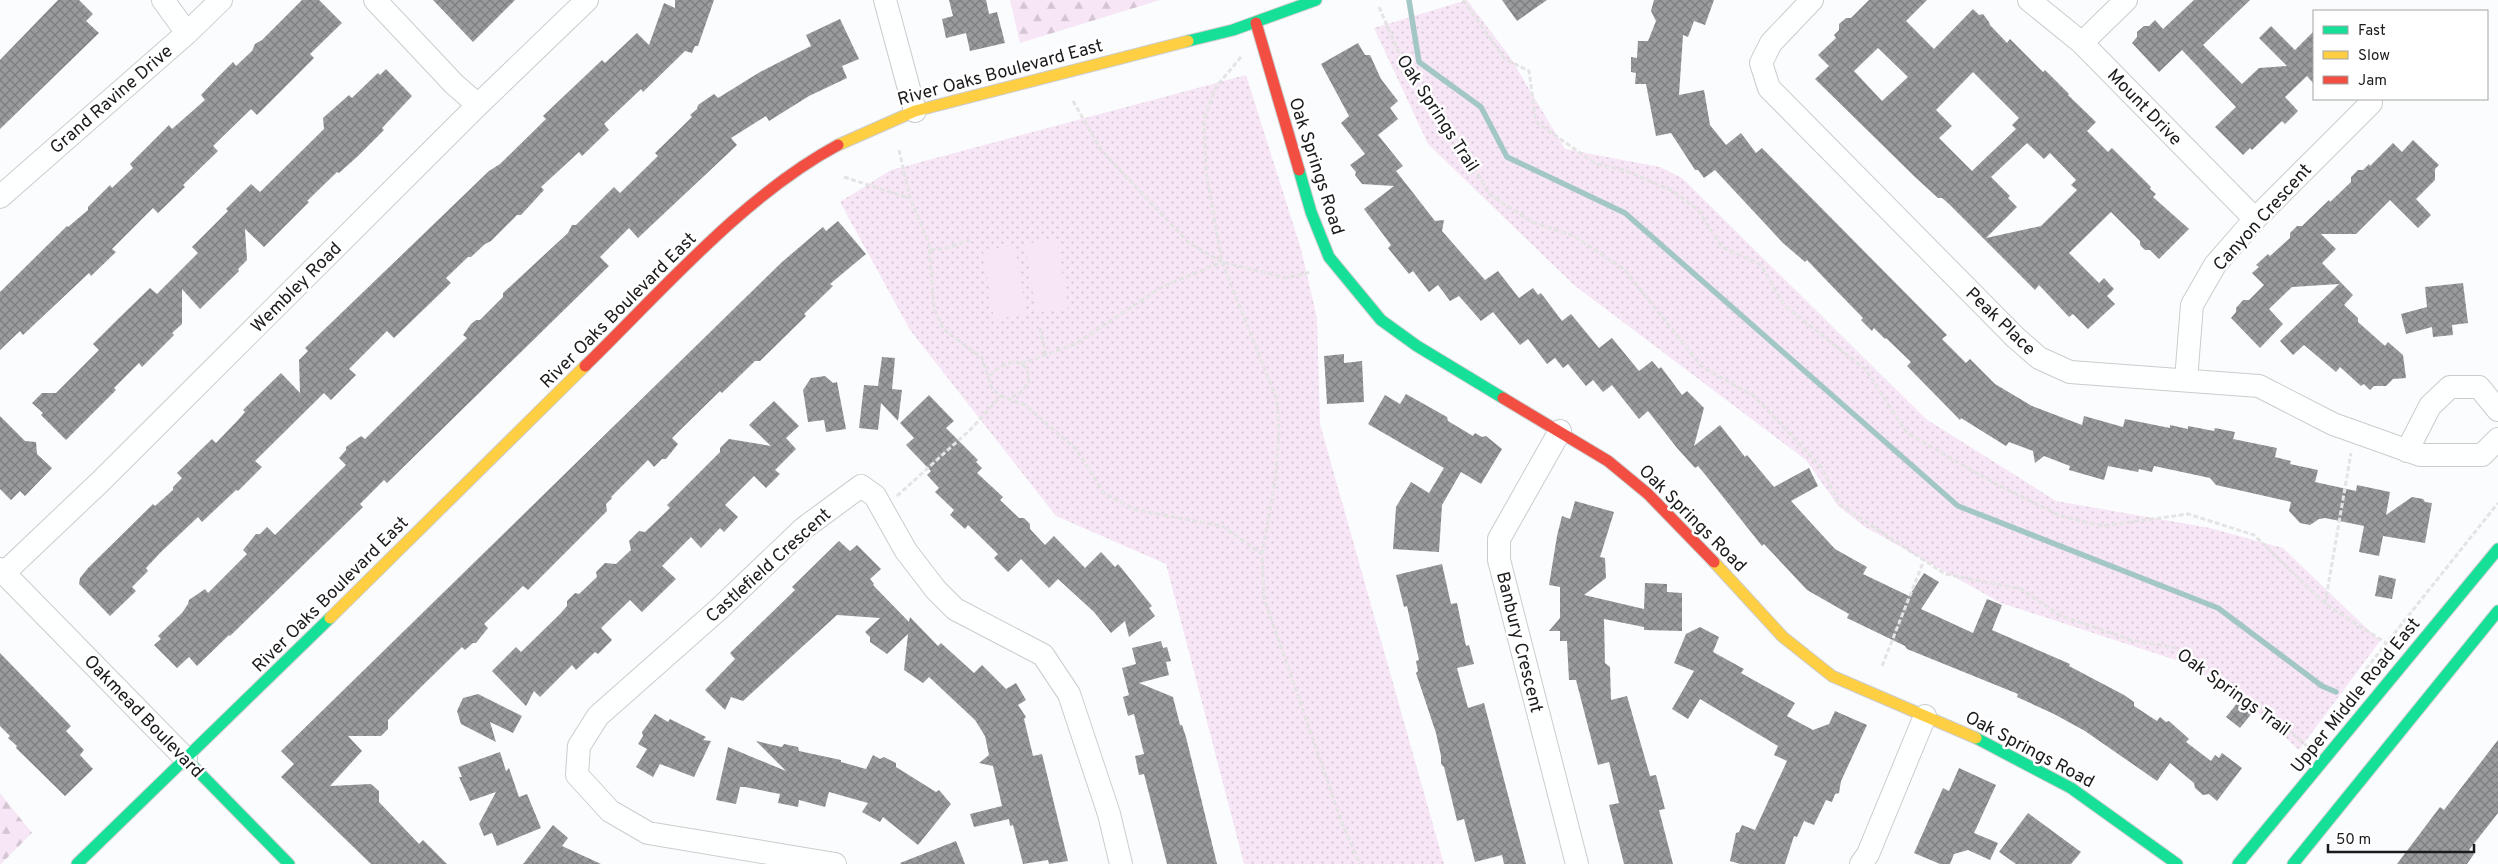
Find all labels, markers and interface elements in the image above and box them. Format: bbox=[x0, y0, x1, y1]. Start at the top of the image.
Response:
legend bbox=[2313, 10, 2488, 100]
text: Fast bbox=[2358, 22, 2386, 41]
street label: River Oaks Boulevard East bbox=[895, 35, 1106, 112]
street label: Grand Ravine Drive bbox=[46, 40, 178, 160]
text: Slow bbox=[2358, 47, 2390, 66]
street label: Oak Springs Trail bbox=[1390, 51, 1483, 177]
street label: Mount Drive bbox=[2101, 65, 2186, 151]
text: Jam bbox=[2358, 72, 2387, 91]
street label: Oak Springs Road bbox=[1282, 95, 1349, 238]
street label: Canyon Crescent bbox=[2209, 159, 2317, 277]
street label: River Oaks Boulevard East bbox=[536, 228, 702, 394]
street label: Wembley Road bbox=[247, 238, 347, 338]
street label: Peak Place bbox=[1960, 283, 2040, 361]
street label: Oak Springs Road bbox=[1633, 460, 1751, 578]
street label: Castlefield Crescent bbox=[702, 504, 836, 628]
street label: River Oaks Boulevard East bbox=[248, 512, 414, 678]
street label: Banbury Crescent bbox=[1490, 569, 1547, 715]
street label: Upper Middle Road East bbox=[2286, 614, 2426, 778]
street label: Oak Springs Trail bbox=[2172, 644, 2295, 742]
street label: Oakmead Boulevard bbox=[78, 651, 208, 784]
street label: Oak Springs Road bbox=[1961, 707, 2098, 794]
scale bar bbox=[2328, 822, 2474, 854]
text: 50 m bbox=[2336, 831, 2371, 850]

